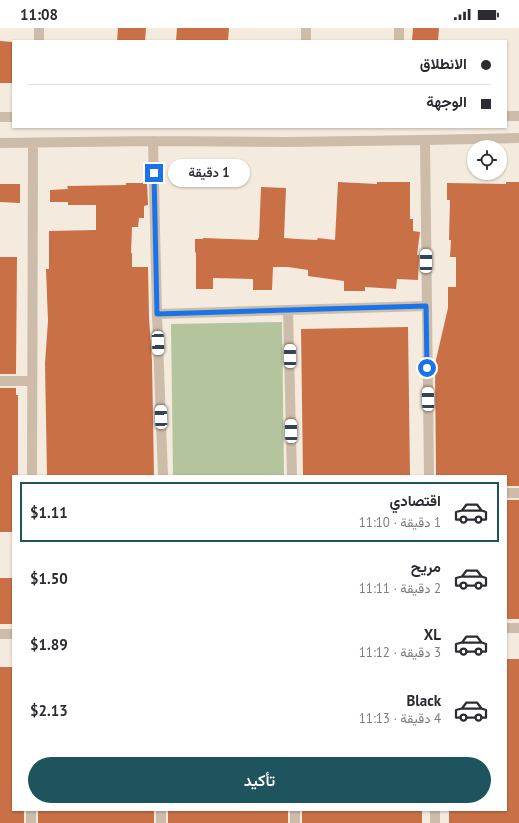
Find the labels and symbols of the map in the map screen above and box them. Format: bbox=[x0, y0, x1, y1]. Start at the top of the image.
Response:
callout: 1 دقيقة bbox=[168, 159, 250, 187]
route end bbox=[145, 164, 163, 182]
car bbox=[420, 249, 432, 273]
car bbox=[152, 331, 164, 355]
car bbox=[284, 344, 296, 368]
route start bbox=[418, 359, 436, 377]
car bbox=[422, 387, 434, 411]
car bbox=[155, 405, 167, 429]
car bbox=[285, 419, 297, 443]

